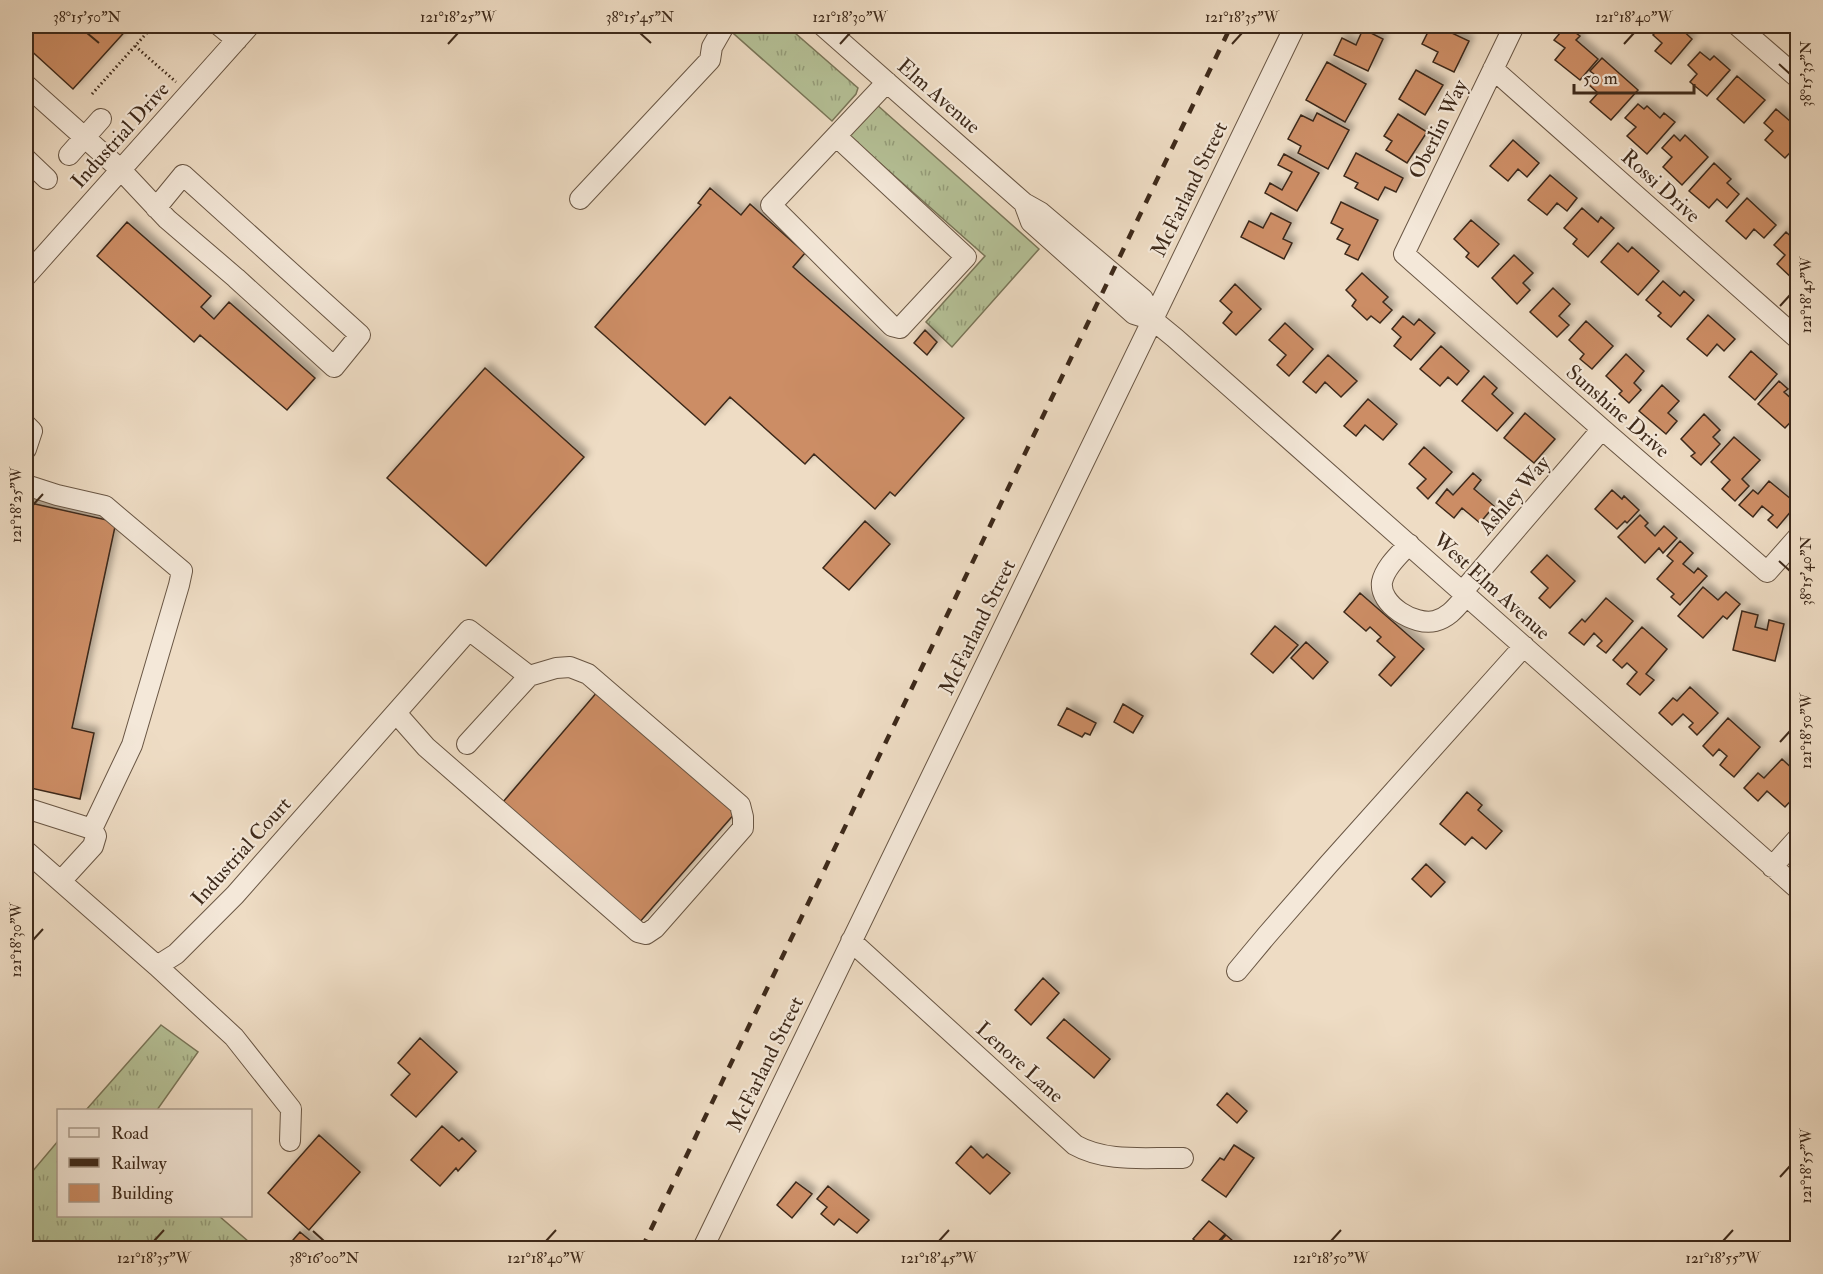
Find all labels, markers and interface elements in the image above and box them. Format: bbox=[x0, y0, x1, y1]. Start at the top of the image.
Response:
text: 38°15'50"N bbox=[53, 8, 122, 27]
text: 121°18'25"W bbox=[420, 8, 497, 27]
text: 38°15'45"N bbox=[606, 8, 675, 27]
text: 121°18'30"W bbox=[812, 8, 888, 27]
text: 121°18'35"W bbox=[1205, 8, 1280, 27]
text: 121°18'40"W bbox=[1595, 8, 1673, 27]
text: 38°15'35"N bbox=[1797, 40, 1816, 107]
street label: Elm Avenue bbox=[891, 53, 986, 140]
scale bar bbox=[1574, 57, 1694, 95]
text: 50 m bbox=[1583, 67, 1618, 90]
street label: Oberlin Way bbox=[1403, 74, 1474, 183]
street label: Industrial Drive bbox=[65, 76, 176, 194]
street label: McFarland Street bbox=[1145, 117, 1234, 261]
street label: Rossi Drive bbox=[1615, 144, 1706, 229]
text: 121°18'45"W bbox=[1797, 256, 1816, 333]
street label: Sunshine Drive bbox=[1560, 359, 1675, 464]
street label: Ashley Way bbox=[1472, 450, 1557, 541]
text: 121°18'25"W bbox=[7, 466, 26, 543]
street label: West Elm Avenue bbox=[1427, 526, 1556, 646]
text: 38°15'40"N bbox=[1797, 536, 1816, 606]
street label: McFarland Street bbox=[933, 555, 1022, 699]
text: 121°18'50"W bbox=[1797, 692, 1816, 769]
street label: Industrial Court bbox=[185, 791, 297, 911]
text: 121°18'30"W bbox=[7, 902, 26, 978]
street label: McFarland Street bbox=[721, 992, 810, 1136]
street label: Lenore Lane bbox=[970, 1016, 1069, 1109]
legend bbox=[57, 1109, 252, 1217]
text: Road bbox=[111, 1122, 149, 1145]
text: 121°18'55"W bbox=[1797, 1128, 1816, 1203]
text: Railway bbox=[111, 1152, 168, 1175]
text: Building bbox=[111, 1182, 174, 1205]
text: 121°18'35"W bbox=[117, 1249, 192, 1268]
text: 38°16'00"N bbox=[289, 1249, 360, 1268]
text: 121°18'40"W bbox=[507, 1249, 585, 1268]
text: 121°18'45"W bbox=[901, 1249, 978, 1268]
text: 121°18'50"W bbox=[1293, 1249, 1370, 1268]
text: 121°18'55"W bbox=[1686, 1249, 1761, 1268]

